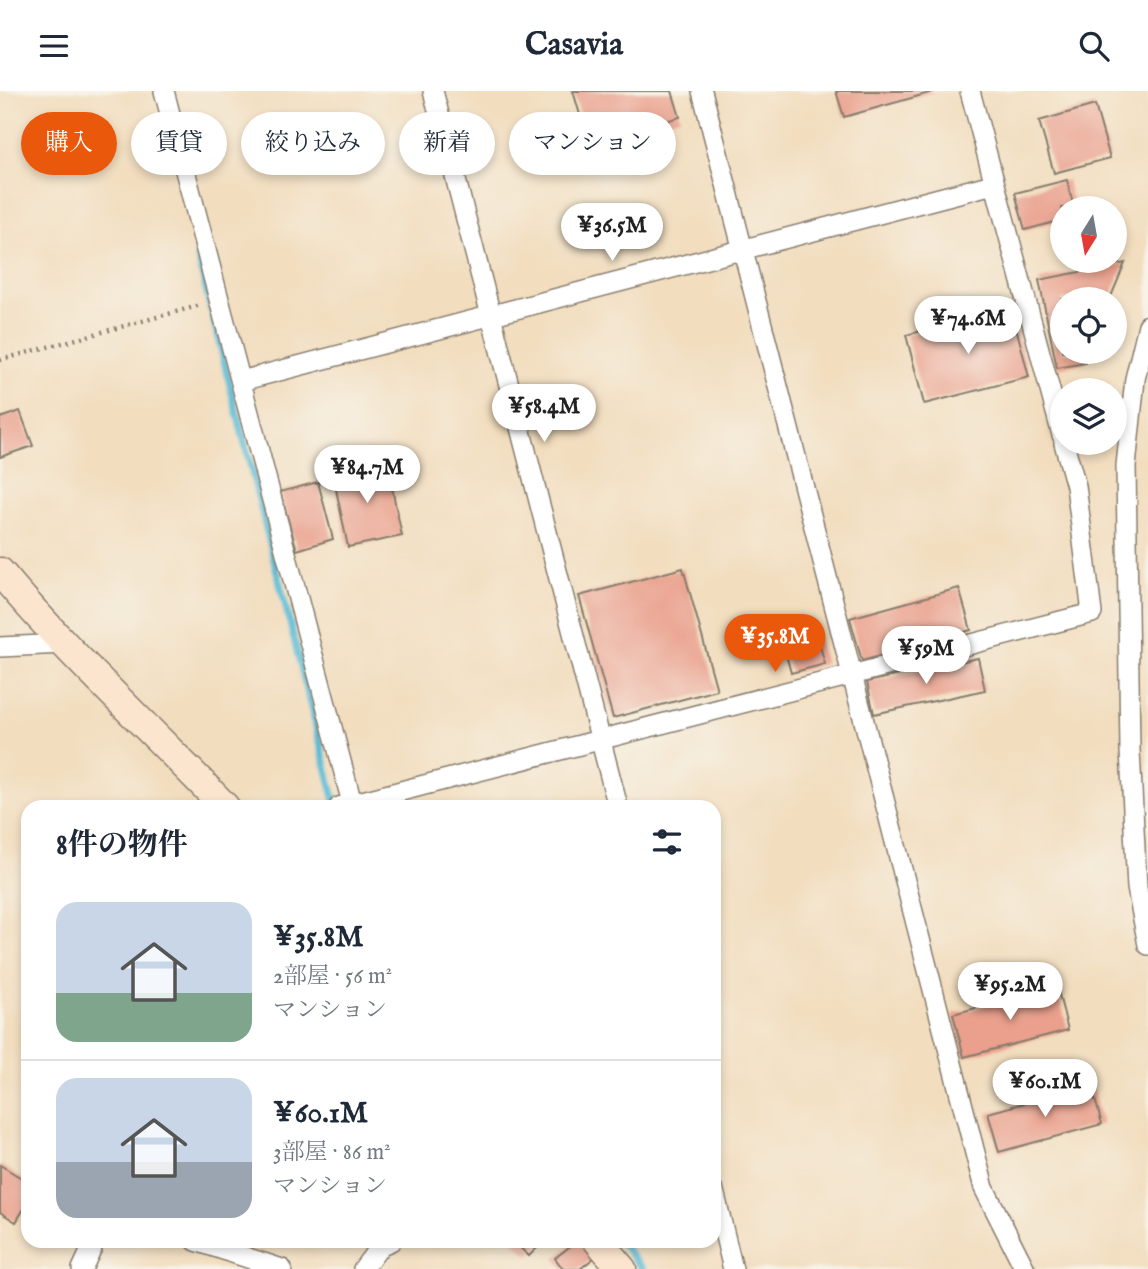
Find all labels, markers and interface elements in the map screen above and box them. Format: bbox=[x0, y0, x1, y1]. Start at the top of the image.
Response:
text: Casavia bbox=[525, 25, 623, 66]
icon: menu bbox=[35, 27, 73, 65]
icon: search bbox=[1075, 27, 1113, 65]
chip: 購入 bbox=[21, 112, 117, 175]
chip: 賃貸 bbox=[131, 112, 227, 175]
chip: 絞り込み bbox=[241, 112, 385, 175]
chip: 新着 bbox=[399, 112, 495, 175]
chip: マンション bbox=[509, 112, 676, 175]
north arrow bbox=[1050, 196, 1127, 273]
map controls bbox=[1050, 196, 1127, 455]
pin: ¥36.5M bbox=[555, 204, 669, 263]
text: ¥36.5M bbox=[577, 211, 647, 240]
button: locate bbox=[1050, 287, 1127, 364]
pin: ¥74.6M bbox=[911, 296, 1025, 356]
text: ¥74.6M bbox=[930, 304, 1006, 333]
button: layers bbox=[1050, 378, 1127, 455]
pin: ¥58.4M bbox=[487, 385, 601, 444]
text: ¥58.4M bbox=[508, 392, 580, 421]
pin: ¥84.7M bbox=[310, 445, 424, 505]
text: ¥84.7M bbox=[330, 453, 404, 482]
pin: ¥35.8M bbox=[718, 615, 832, 674]
text: ¥35.8M bbox=[740, 622, 810, 651]
pin: ¥59M bbox=[885, 627, 967, 686]
text: ¥59M bbox=[898, 634, 954, 663]
icon: filters bbox=[648, 823, 686, 861]
text: 8件の物件 bbox=[56, 827, 188, 865]
text: ¥35.8M bbox=[273, 919, 363, 957]
icon: home bbox=[112, 930, 196, 1014]
text: 2部屋 · 56 m² bbox=[273, 962, 392, 991]
pin: ¥95.2M bbox=[953, 963, 1067, 1022]
text: ¥95.2M bbox=[974, 970, 1046, 999]
text: マンション bbox=[273, 996, 387, 1025]
pin: ¥60.1M bbox=[988, 1059, 1102, 1119]
text: ¥60.1M bbox=[1009, 1067, 1081, 1096]
text: ¥60.1M bbox=[273, 1095, 368, 1133]
icon: home bbox=[112, 1106, 196, 1190]
text: 3部屋 · 86 m² bbox=[273, 1138, 391, 1167]
text: マンション bbox=[273, 1172, 387, 1201]

